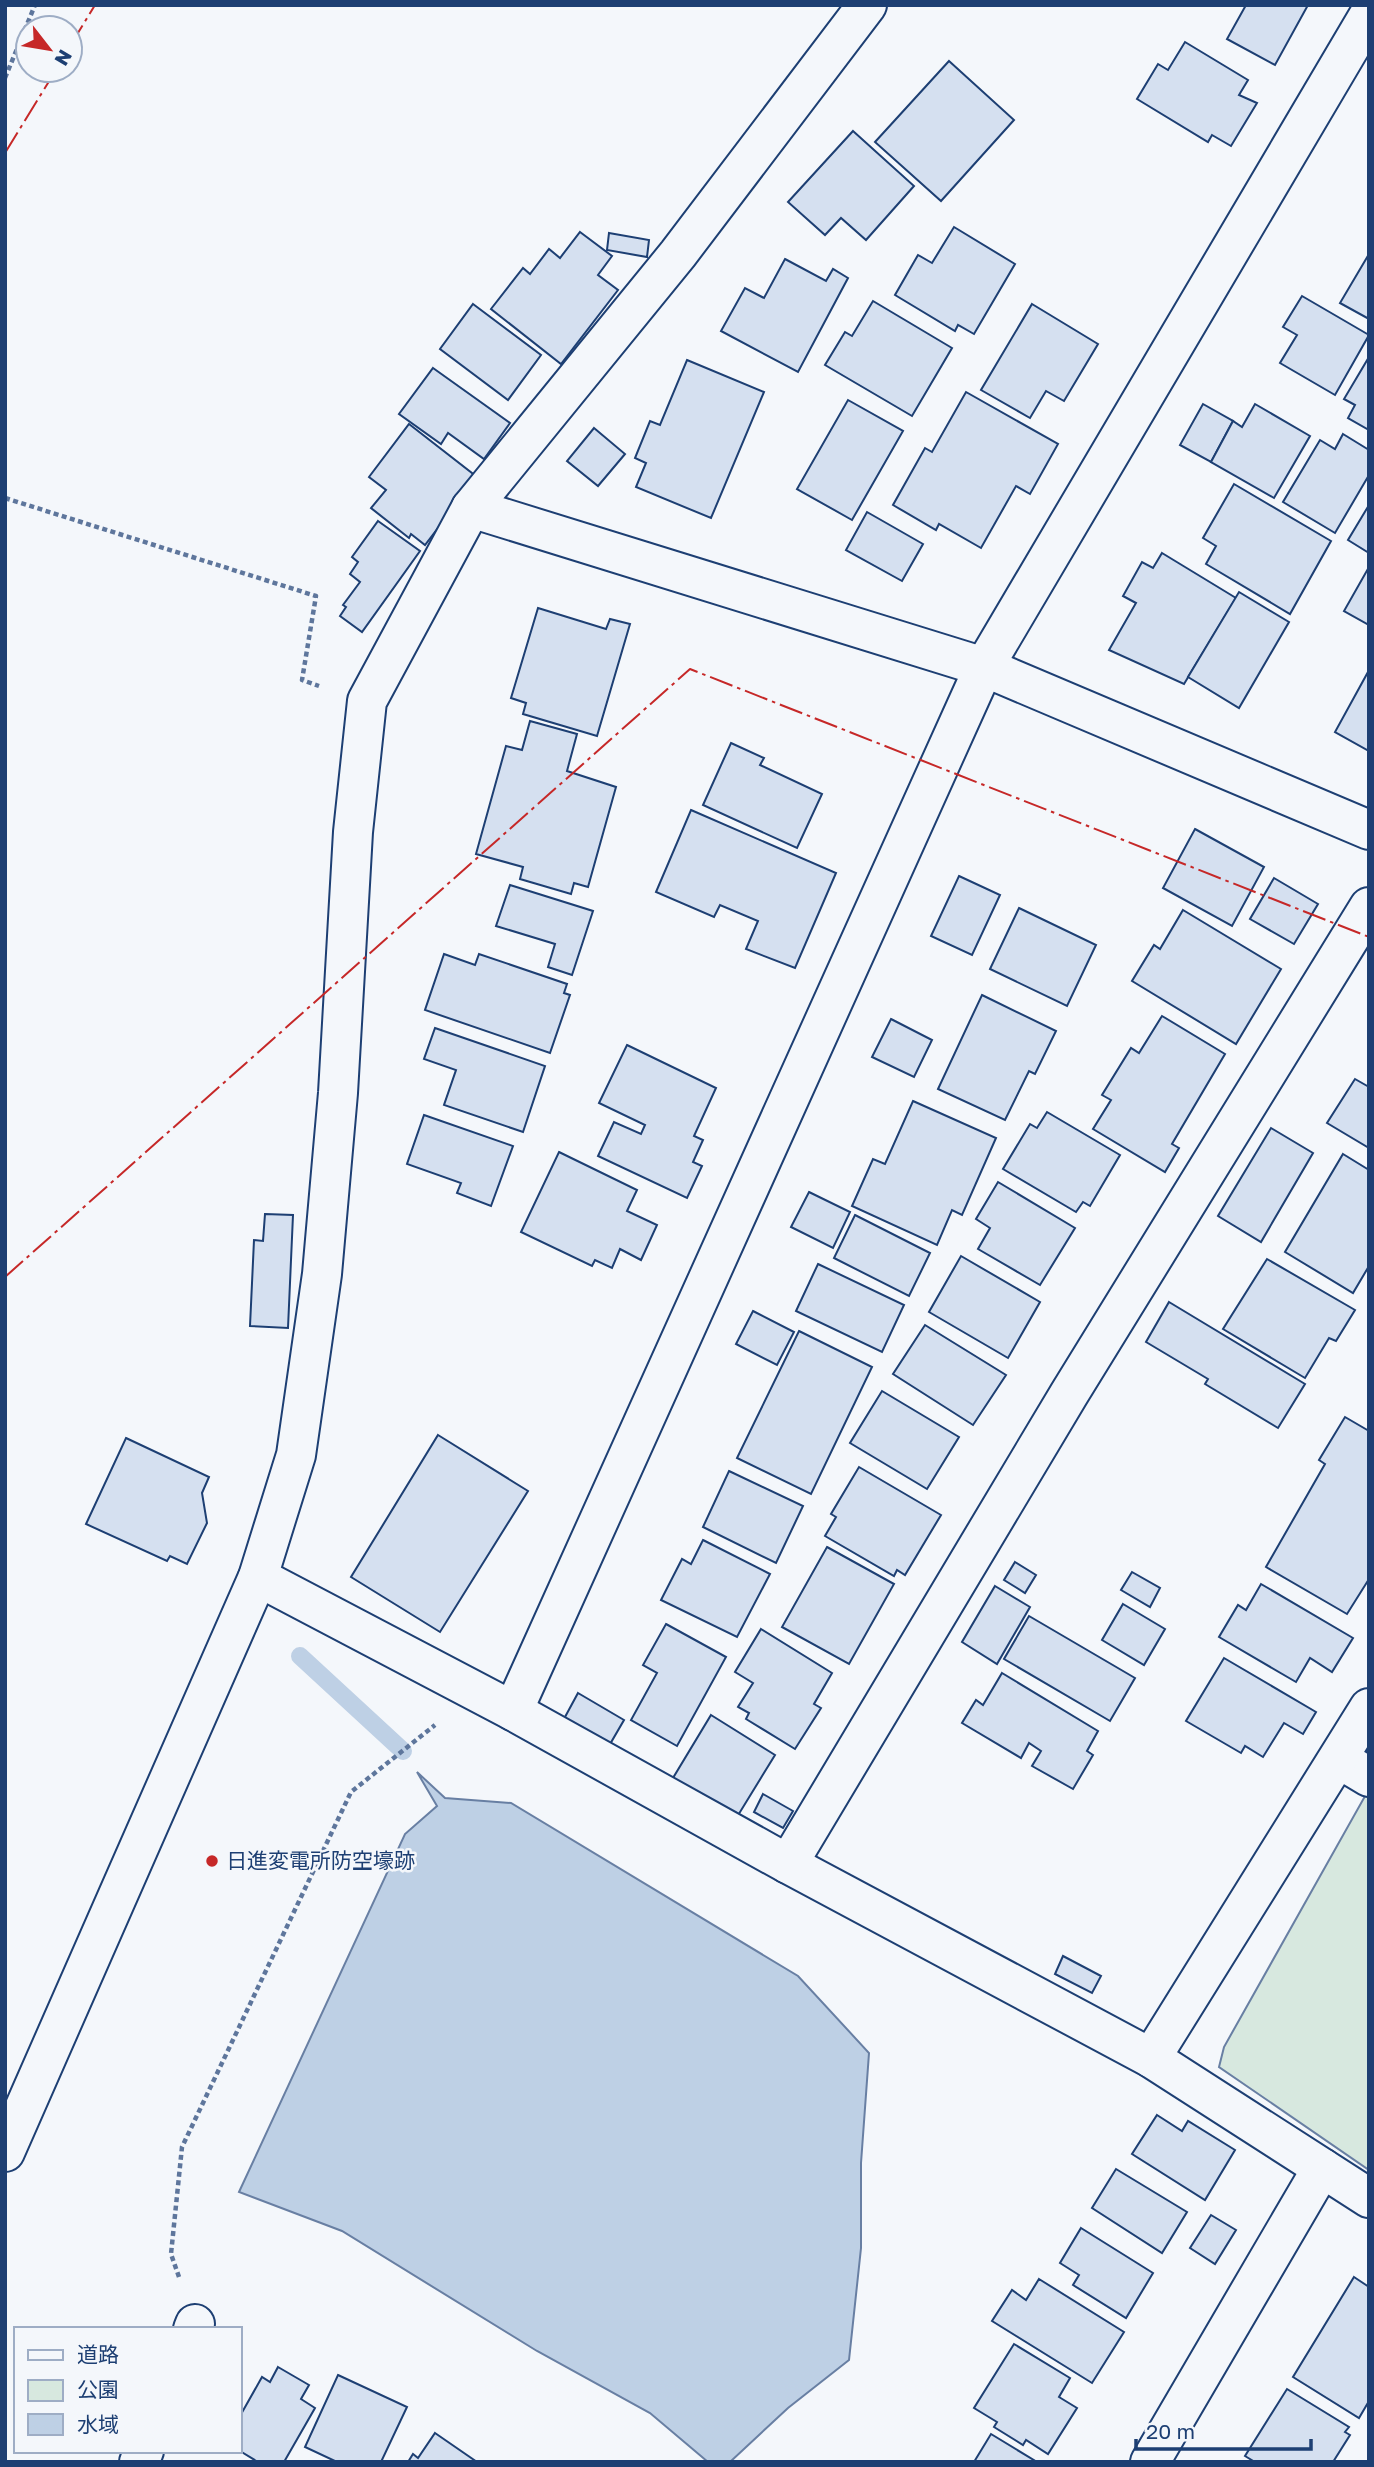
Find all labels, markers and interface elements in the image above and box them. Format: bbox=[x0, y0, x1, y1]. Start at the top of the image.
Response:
north arrow bbox=[14, 14, 84, 84]
text: N bbox=[50, 46, 78, 70]
place label: 日進変電所防空壕跡 bbox=[226, 1847, 415, 1873]
marker: 日進変電所防空壕跡 bbox=[204, 1853, 220, 1869]
legend bbox=[14, 2327, 242, 2453]
text: 道路 bbox=[77, 2341, 119, 2367]
text: 公園 bbox=[77, 2376, 119, 2402]
scale bar bbox=[1136, 2408, 1311, 2452]
text: 水域 bbox=[77, 2411, 119, 2437]
text: 20 m bbox=[1146, 2418, 1195, 2444]

